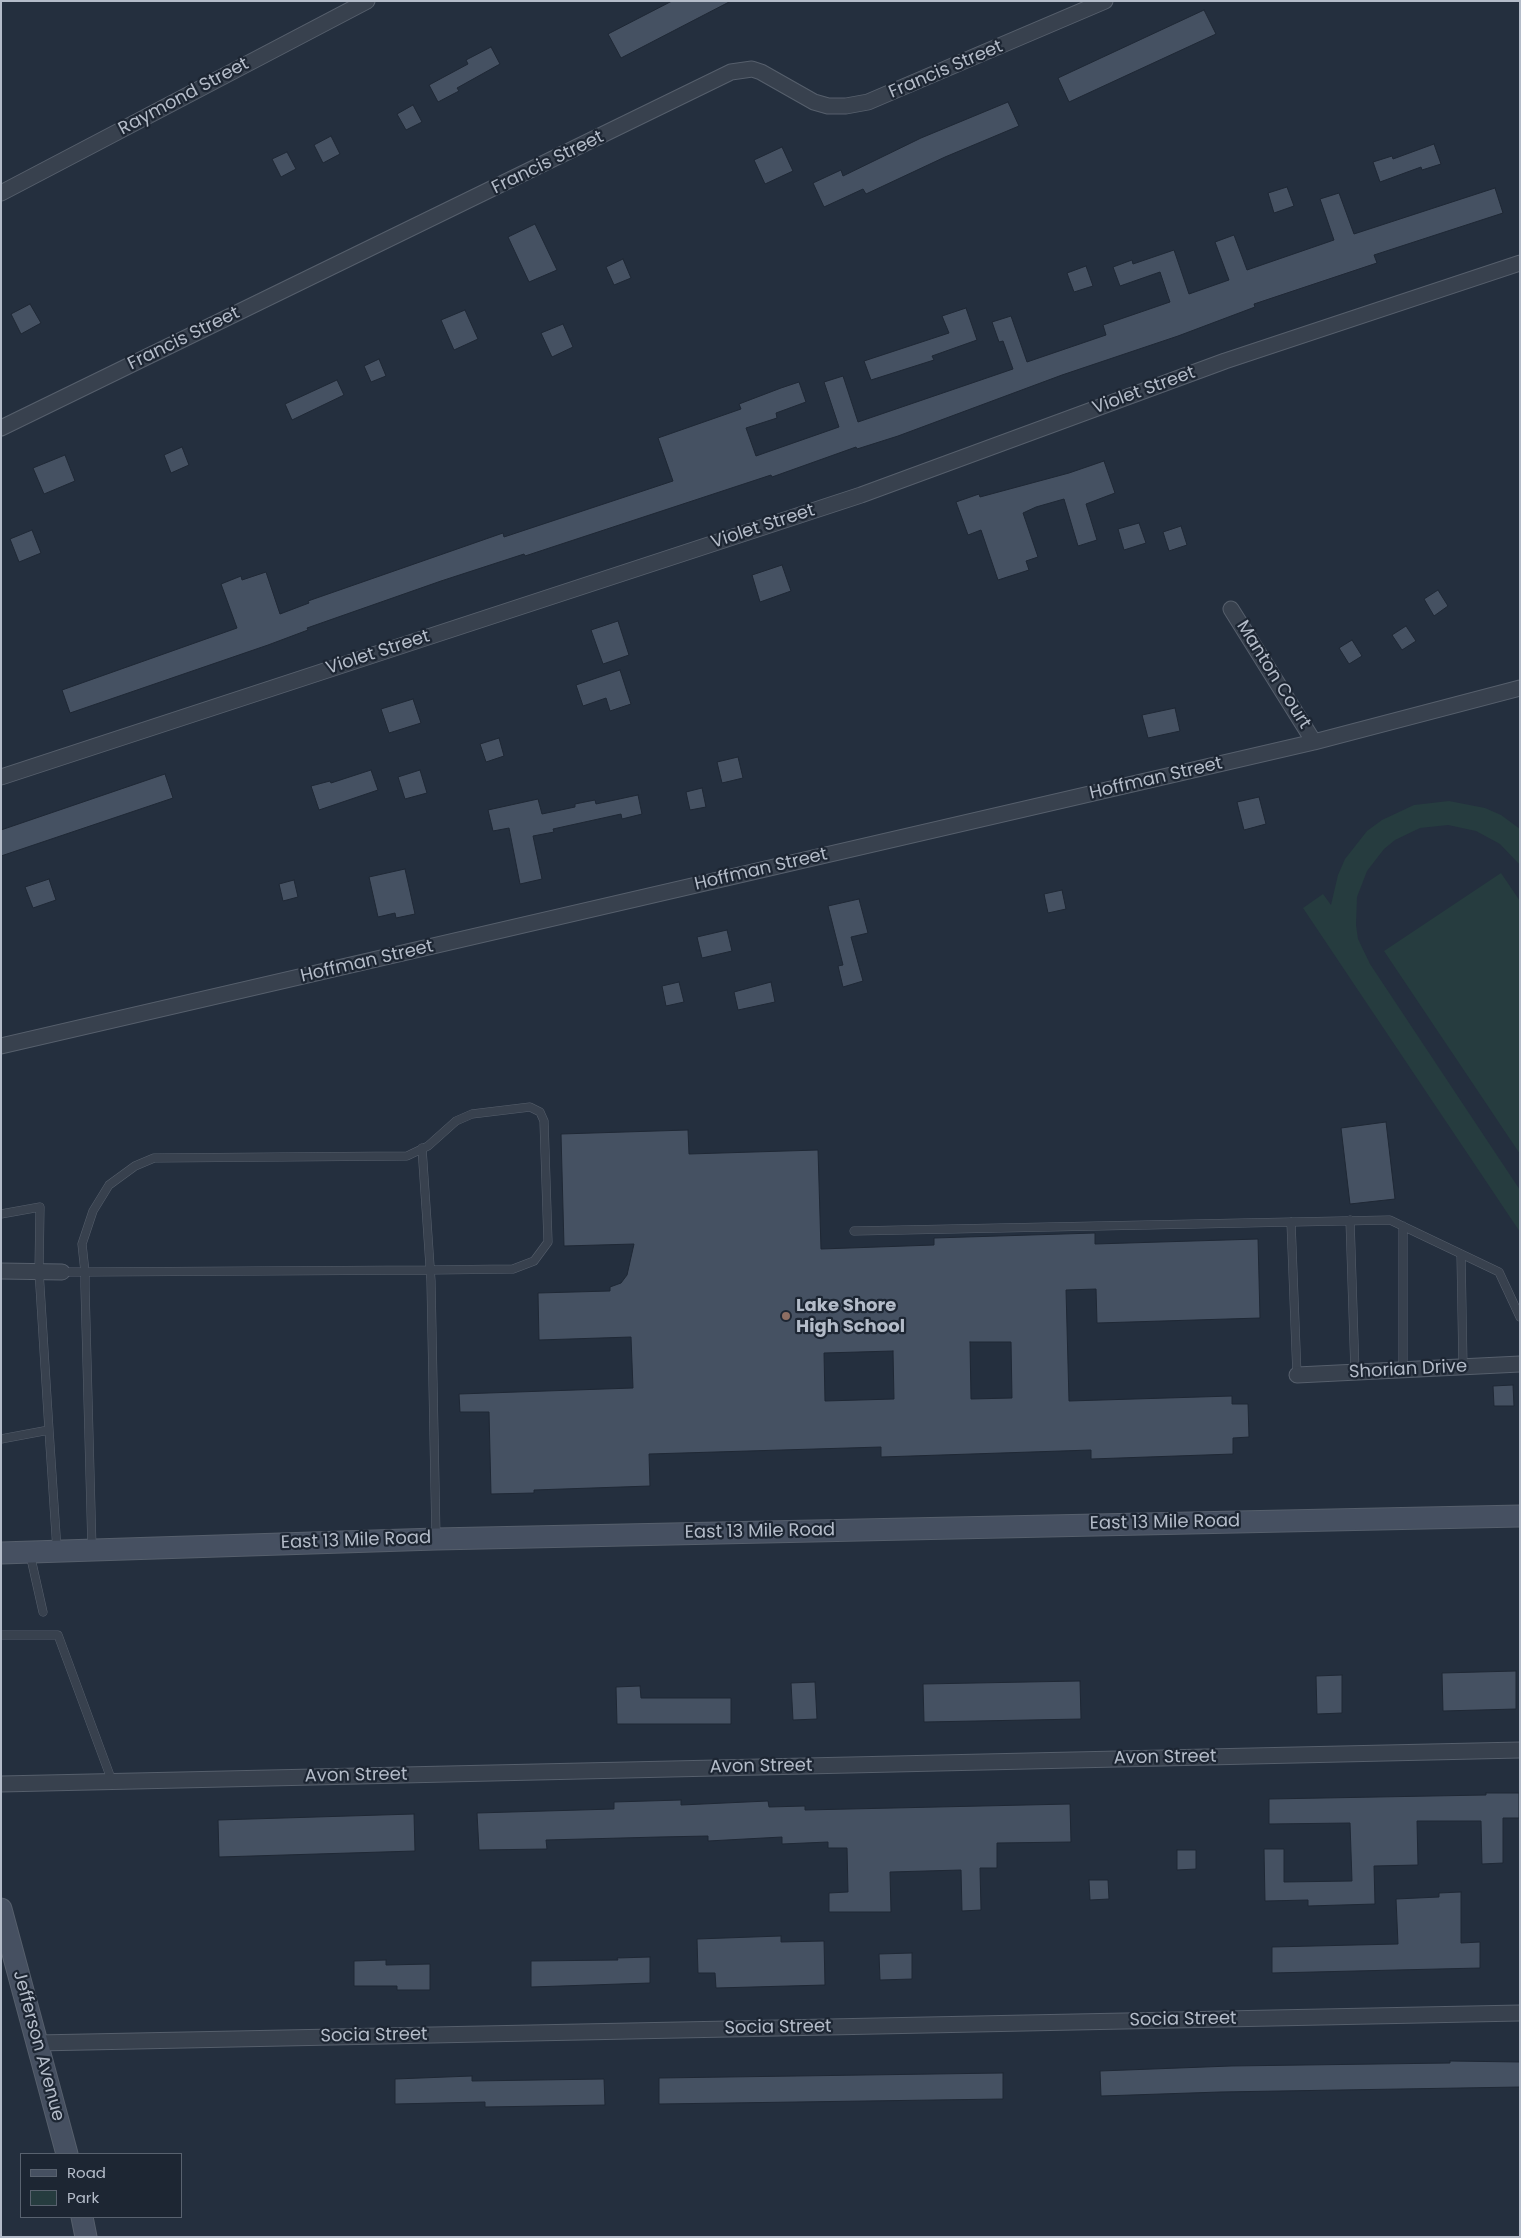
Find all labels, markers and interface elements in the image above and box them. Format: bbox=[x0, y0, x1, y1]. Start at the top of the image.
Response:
street label: Francis Street bbox=[886, 36, 1006, 104]
street label: Raymond Street bbox=[115, 54, 253, 140]
street label: Francis Street bbox=[489, 127, 607, 199]
street label: Francis Street bbox=[125, 303, 243, 375]
street label: Violet Street bbox=[1090, 362, 1198, 420]
street label: Violet Street bbox=[708, 500, 818, 554]
street label: Manton Court bbox=[1231, 617, 1315, 733]
street label: Violet Street bbox=[323, 626, 433, 680]
street label: Hoffman Street bbox=[1088, 753, 1224, 805]
street label: Hoffman Street bbox=[693, 844, 829, 896]
street label: Hoffman Street bbox=[299, 936, 435, 988]
place label: Lake Shore High School bbox=[796, 1295, 905, 1338]
marker: Lake Shore High School bbox=[780, 1310, 792, 1322]
street label: Shorian Drive bbox=[1348, 1356, 1468, 1384]
street label: East 13 Mile Road bbox=[1090, 1511, 1240, 1535]
street label: East 13 Mile Road bbox=[685, 1520, 835, 1544]
street label: East 13 Mile Road bbox=[280, 1528, 432, 1554]
street label: Avon Street bbox=[1113, 1746, 1217, 1770]
street label: Avon Street bbox=[709, 1755, 813, 1779]
street label: Avon Street bbox=[304, 1764, 408, 1788]
street label: Jefferson Avenue bbox=[7, 1968, 69, 2124]
street label: Socia Street bbox=[1129, 2008, 1237, 2032]
street label: Socia Street bbox=[724, 2016, 832, 2040]
street label: Socia Street bbox=[320, 2024, 428, 2048]
legend bbox=[20, 2153, 182, 2218]
text: Road bbox=[67, 2162, 106, 2183]
text: Park bbox=[67, 2187, 99, 2208]

